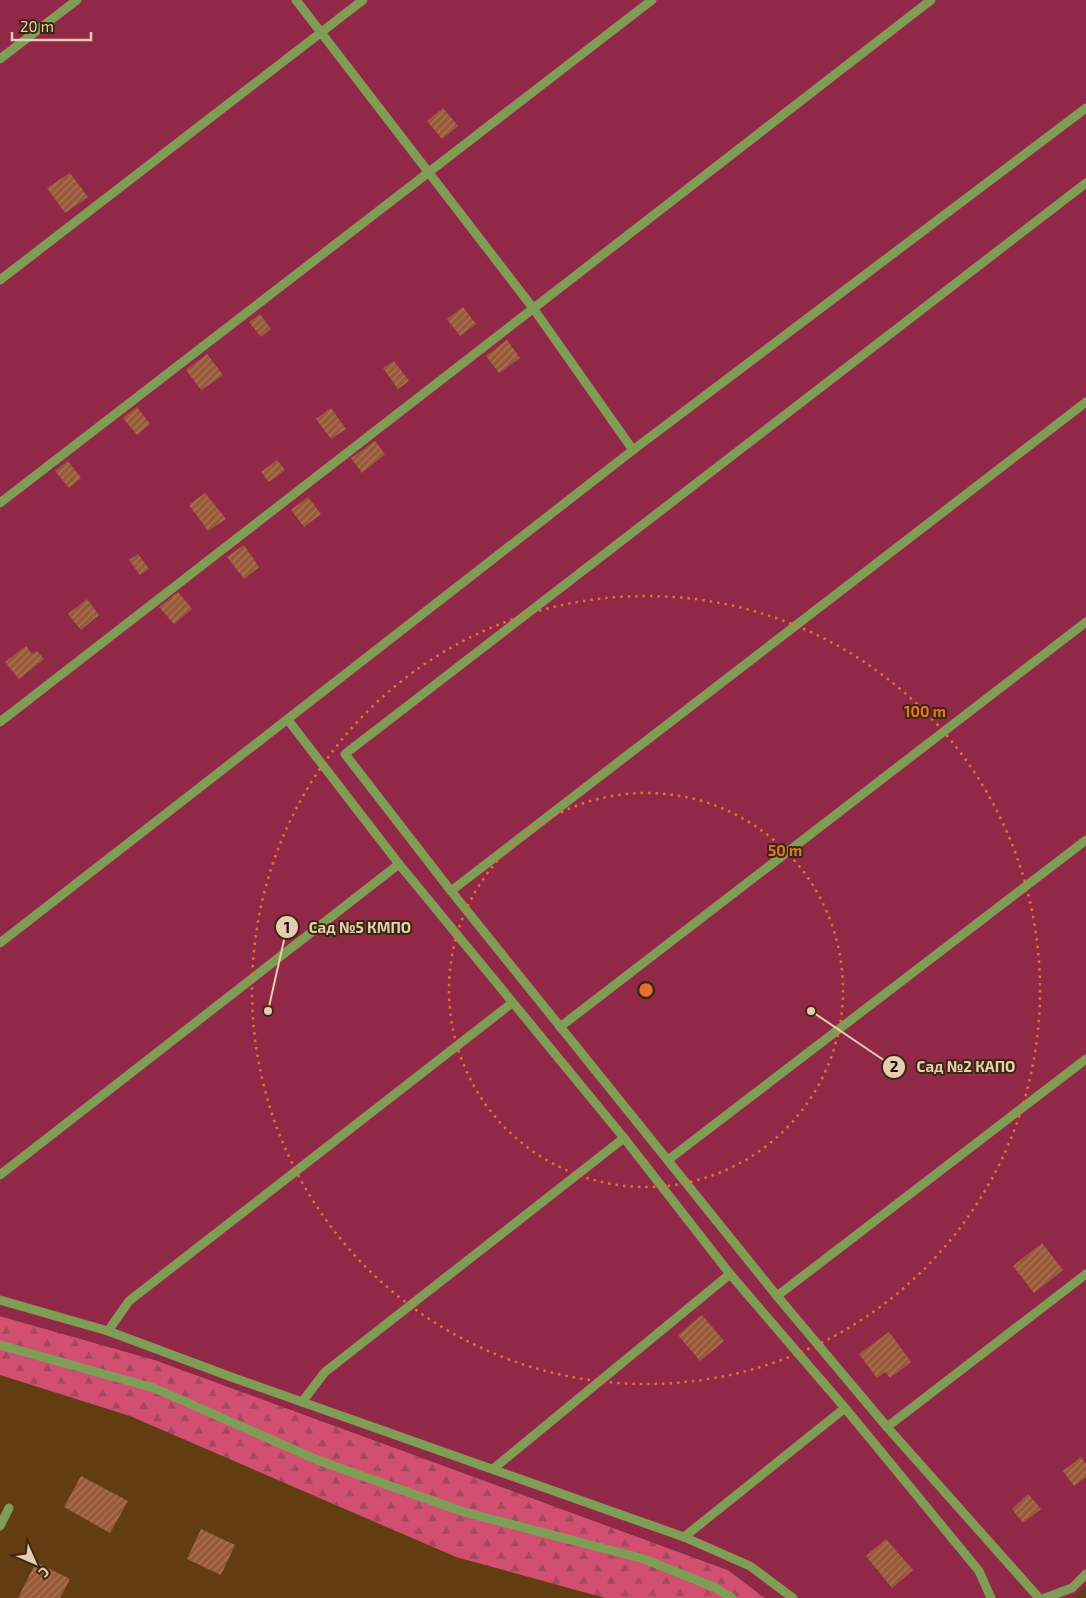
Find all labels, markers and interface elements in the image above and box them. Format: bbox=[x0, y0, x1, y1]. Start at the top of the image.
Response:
scale bar bbox=[12, 10, 91, 42]
text: 20 m bbox=[20, 17, 54, 35]
text: 100 m bbox=[904, 702, 946, 720]
text: 50 m bbox=[768, 841, 802, 859]
callout: Сад №5 КМПО bbox=[274, 912, 421, 942]
text: 1 bbox=[284, 918, 290, 936]
text: Сад №5 КМПО bbox=[309, 918, 411, 936]
centre of rings bbox=[637, 981, 655, 999]
callout: Сад №2 КАПО bbox=[882, 1052, 1026, 1082]
text: 2 bbox=[890, 1057, 899, 1075]
text: Сад №2 КАПО bbox=[917, 1057, 1015, 1075]
north arrow bbox=[10, 1538, 60, 1588]
text: С bbox=[36, 1564, 53, 1581]

